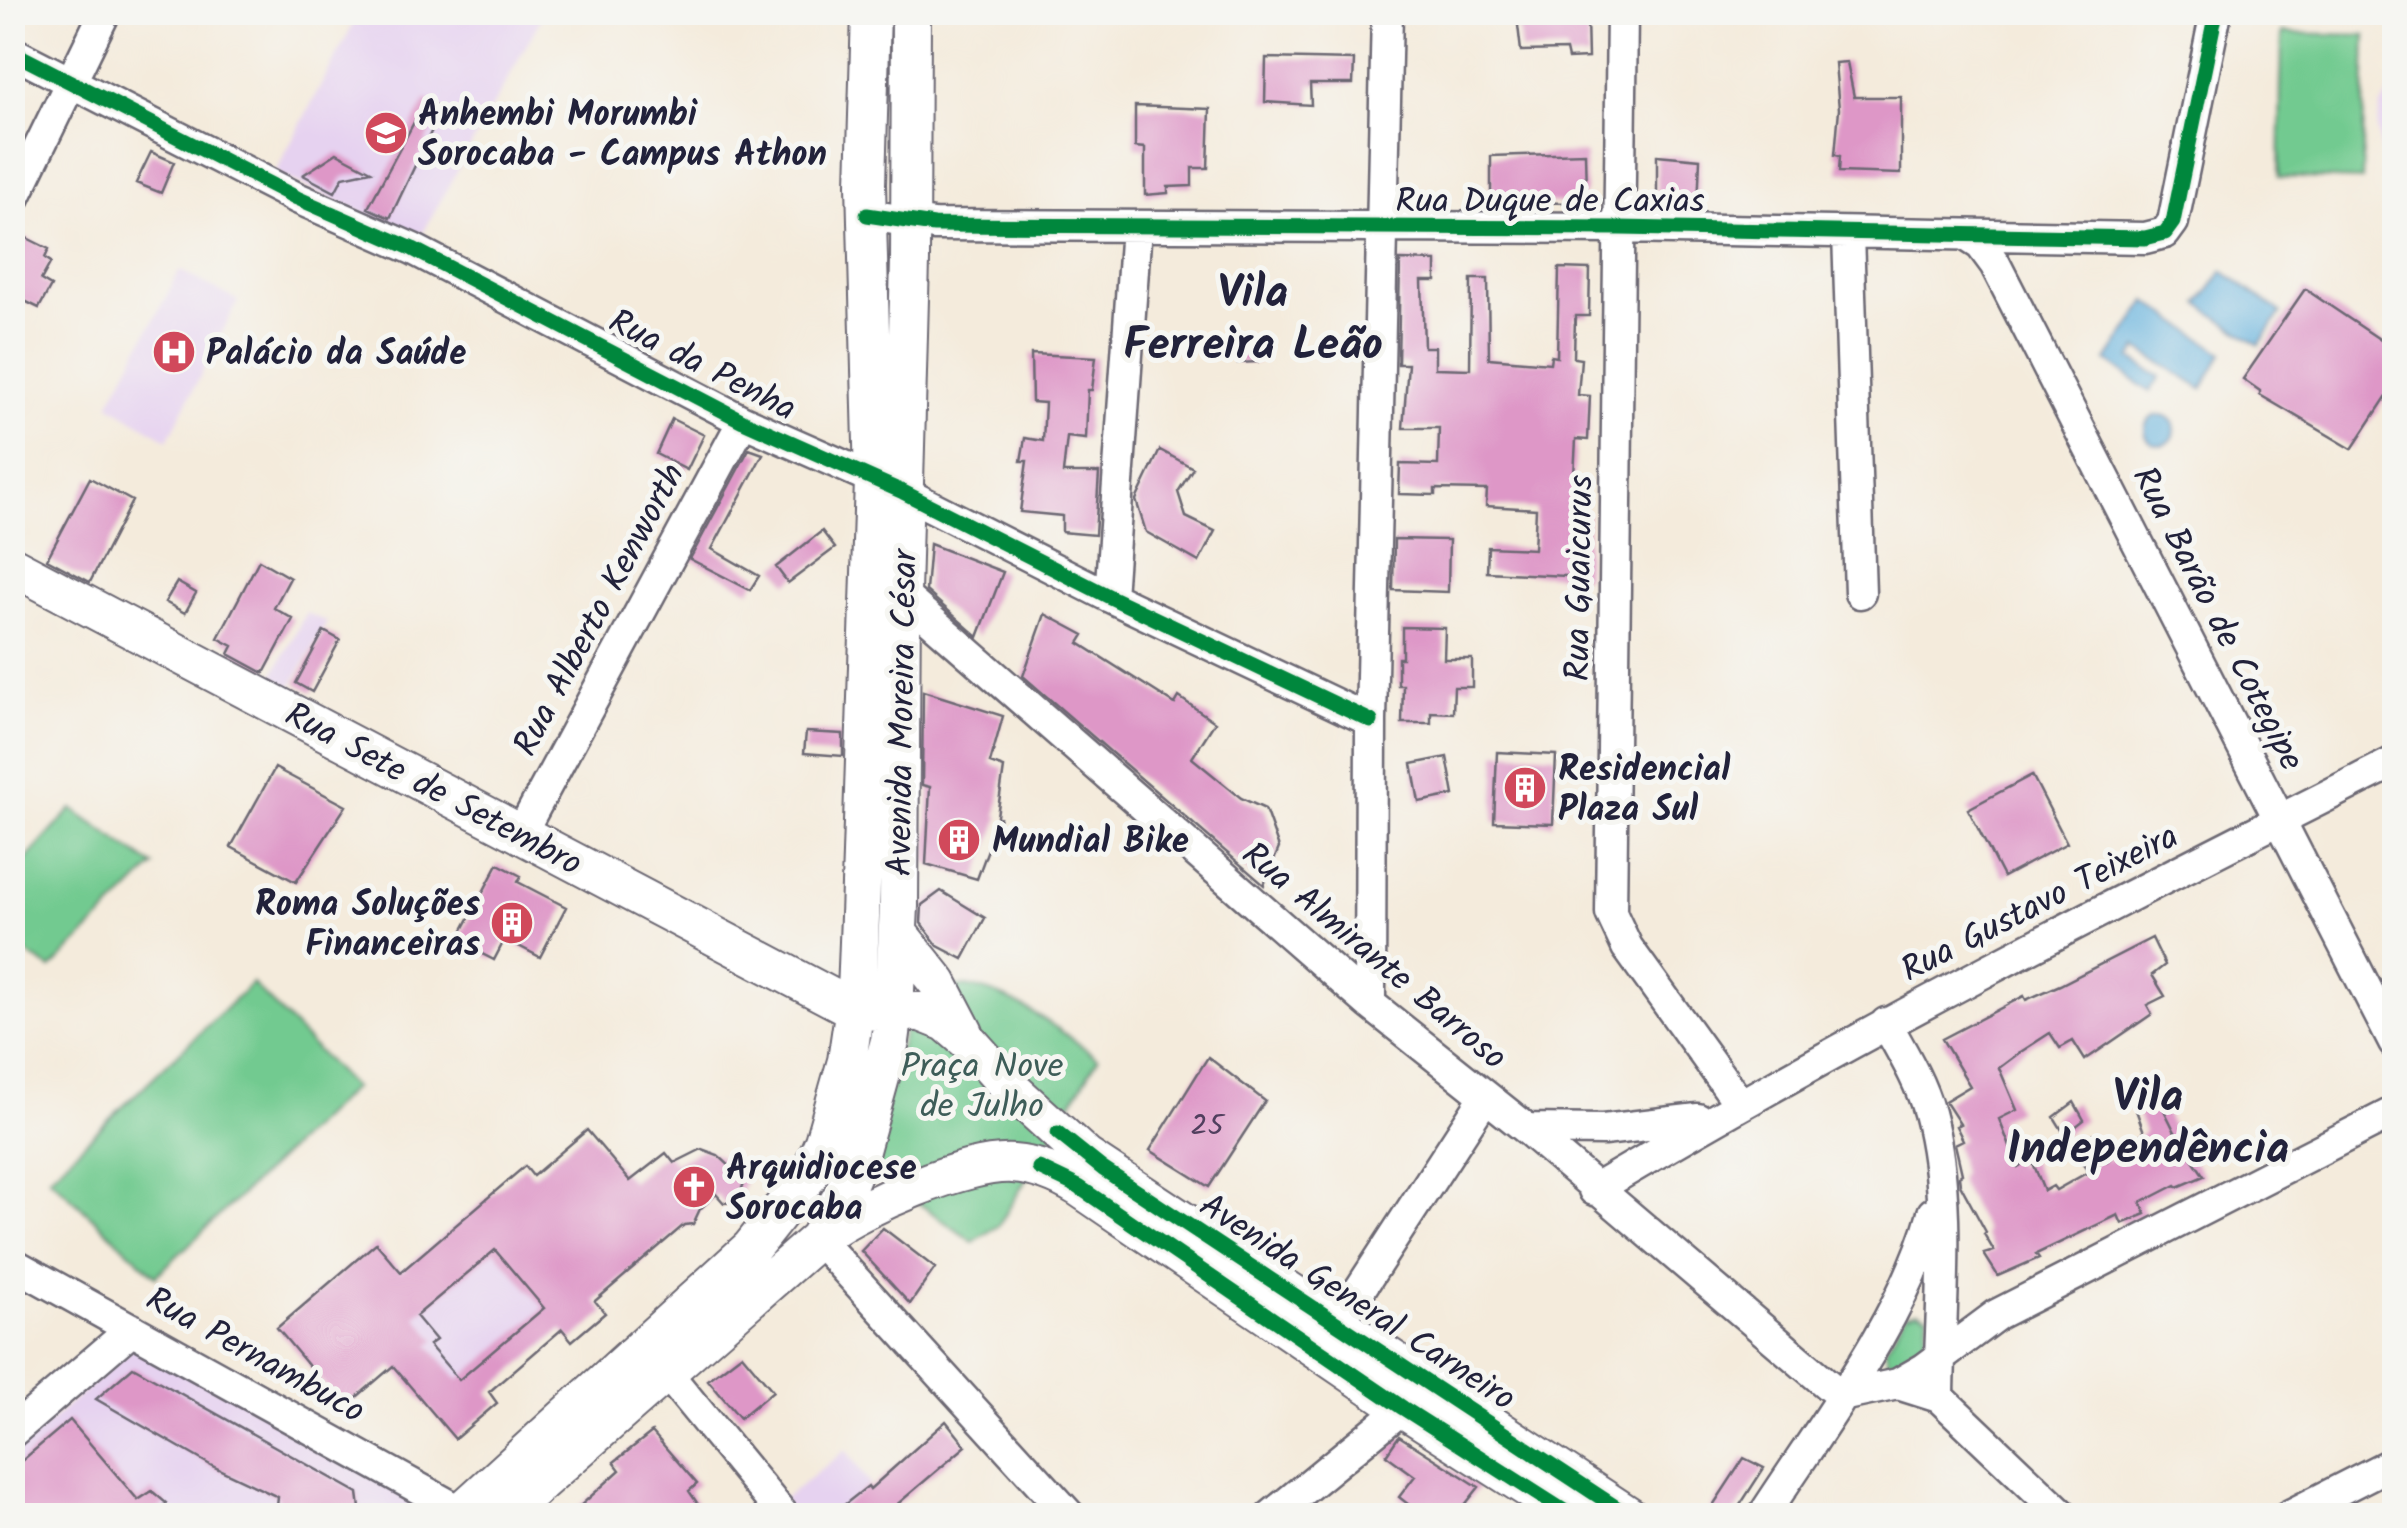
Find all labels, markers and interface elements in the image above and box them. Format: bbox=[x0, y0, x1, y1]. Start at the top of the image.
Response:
place label: Anhembi Morumbi Sorocaba - Campus Athon bbox=[418, 88, 827, 184]
school or university icon: Anhembi Morumbi Sorocaba - Campus Athon bbox=[363, 110, 409, 156]
street label: Rua Duque de Caxias bbox=[1395, 175, 1705, 231]
district label: Vila Ferreira Leão bbox=[1123, 259, 1383, 383]
street label: Rua da Penha bbox=[598, 295, 805, 438]
place label: Palácio da Saúde bbox=[206, 327, 466, 383]
hospital icon: Palácio da Saúde bbox=[151, 329, 197, 375]
street label: Rua Alberto Kenworth bbox=[500, 454, 702, 767]
street label: Rua Barão de Cotegipe bbox=[2115, 457, 2317, 782]
street label: Rua Guaicurus bbox=[1551, 474, 1611, 682]
street label: Avenida Moreira César bbox=[873, 547, 935, 877]
street label: Rua Sete de Setembro bbox=[274, 688, 591, 893]
place label: Residencial Plaza Sul bbox=[1558, 743, 1731, 839]
building icon: Residencial Plaza Sul bbox=[1502, 765, 1548, 811]
street label: Rua Gustavo Teixeira bbox=[1892, 810, 2189, 999]
place label: Mundial Bike bbox=[992, 815, 1189, 871]
building icon: Mundial Bike bbox=[936, 817, 982, 863]
street label: Rua Almirante Barroso bbox=[1228, 829, 1518, 1086]
place label: Roma Soluções Financeiras bbox=[255, 878, 480, 974]
building icon: Roma Soluções Financeiras bbox=[489, 900, 535, 946]
park label: Praça Nove de Julho bbox=[900, 1040, 1064, 1136]
district label: Vila Independência bbox=[2007, 1063, 2289, 1187]
house number: 25 bbox=[1190, 1103, 1226, 1151]
place label: Arquidiocese Sorocaba bbox=[726, 1142, 917, 1238]
church icon: Arquidiocese Sorocaba bbox=[671, 1164, 717, 1210]
street label: Avenida General Carneiro bbox=[1187, 1180, 1526, 1427]
street label: Rua Pernambuco bbox=[134, 1273, 375, 1440]

